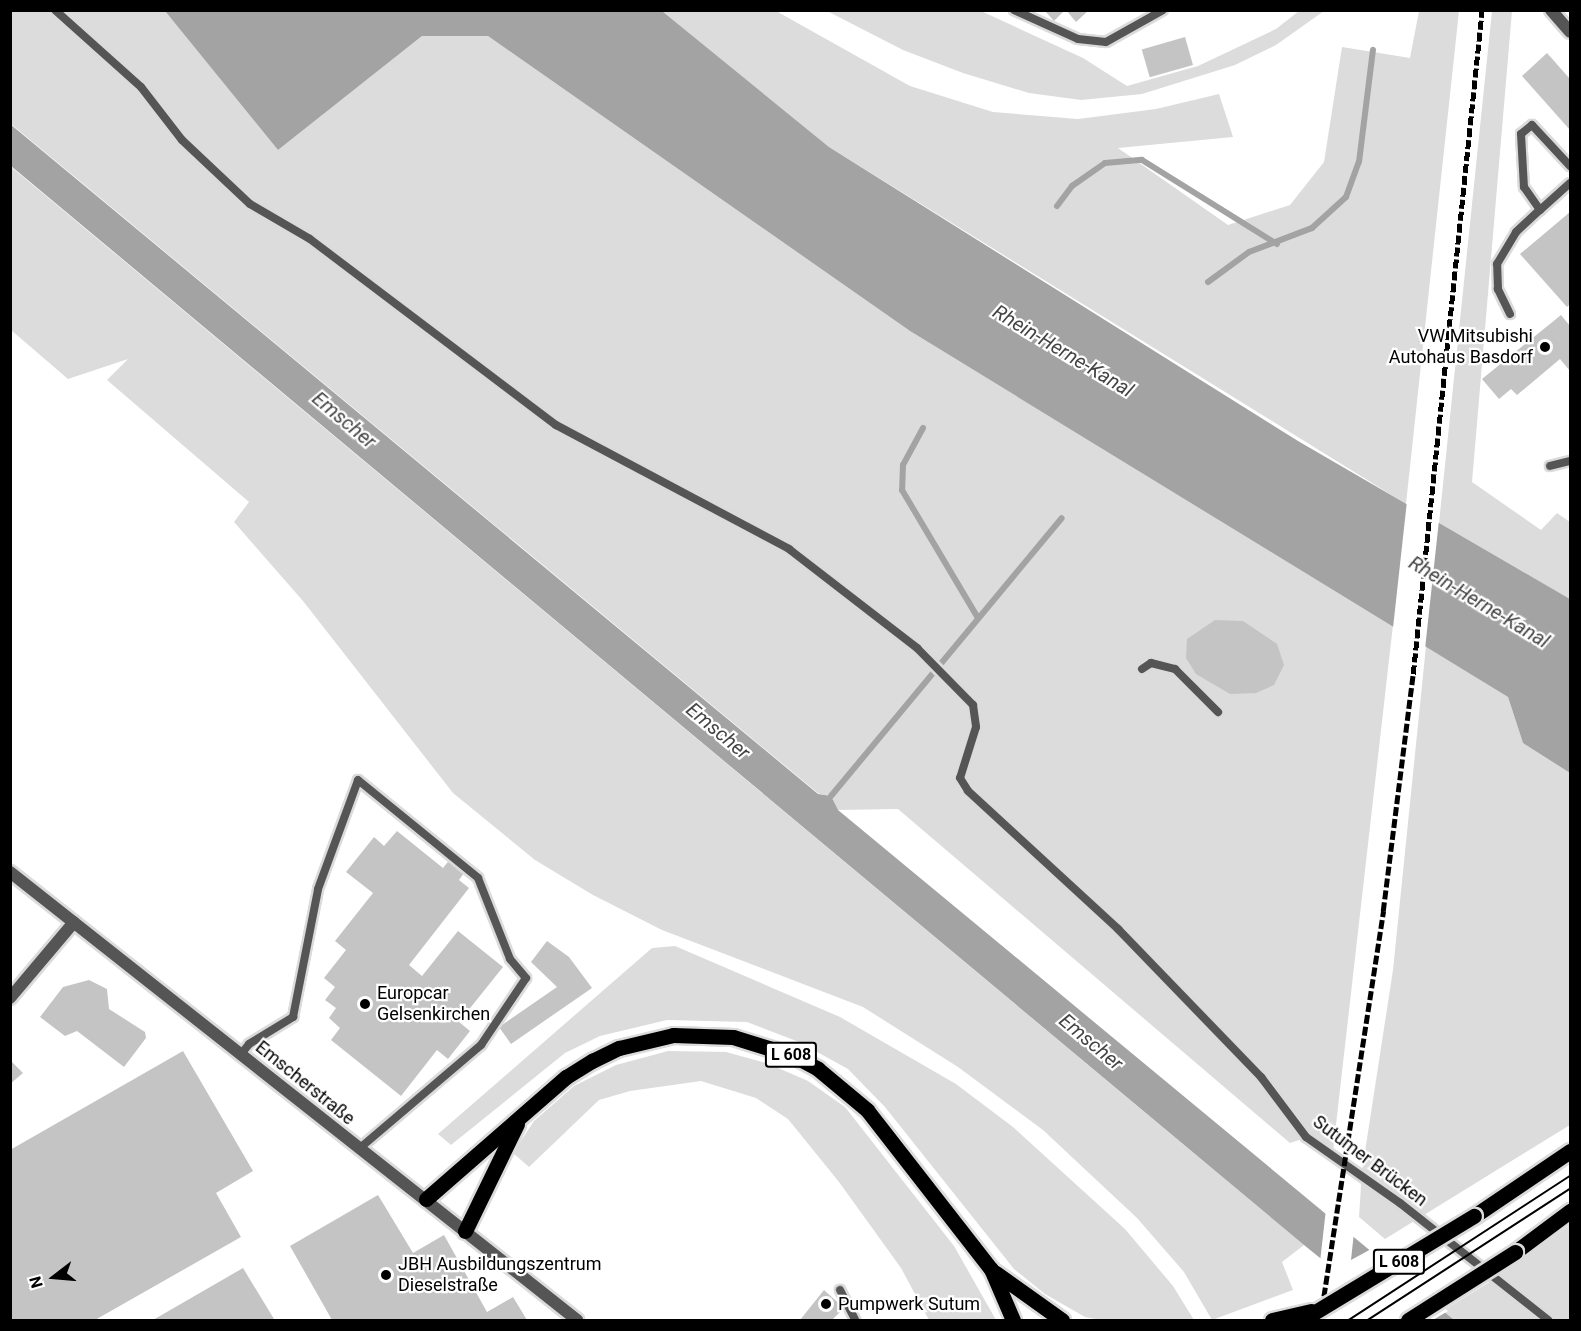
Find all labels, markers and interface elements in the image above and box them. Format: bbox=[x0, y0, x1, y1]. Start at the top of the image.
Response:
water label: Rhein-Herne-Kanal bbox=[988, 300, 1138, 402]
place label: VW Mitsubishi Autohaus Basdorf bbox=[1389, 326, 1533, 368]
marker: VW Mitsubishi Autohaus Basdorf bbox=[1538, 340, 1552, 354]
water label: Emscher bbox=[307, 386, 381, 454]
water label: Rhein-Herne-Kanal bbox=[1404, 551, 1554, 653]
water label: Emscher bbox=[681, 697, 755, 765]
place label: Europcar Gelsenkirchen bbox=[377, 983, 490, 1026]
marker: Europcar Gelsenkirchen bbox=[358, 997, 372, 1011]
water label: Emscher bbox=[1054, 1008, 1128, 1076]
street label: Emscherstraße bbox=[251, 1036, 359, 1130]
road number: L 608 bbox=[764, 1042, 818, 1068]
street label: Sutumer Brücken bbox=[1309, 1111, 1431, 1211]
north arrow bbox=[24, 1247, 84, 1307]
road number: L 608 bbox=[1372, 1249, 1426, 1275]
place label: JBH Ausbildungszentrum Dieselstraße bbox=[398, 1254, 602, 1296]
marker: JBH Ausbildungszentrum Dieselstraße bbox=[379, 1268, 393, 1282]
text: N bbox=[26, 1274, 47, 1290]
place label: Pumpwerk Sutum bbox=[838, 1293, 980, 1315]
marker: Pumpwerk Sutum bbox=[819, 1297, 833, 1311]

